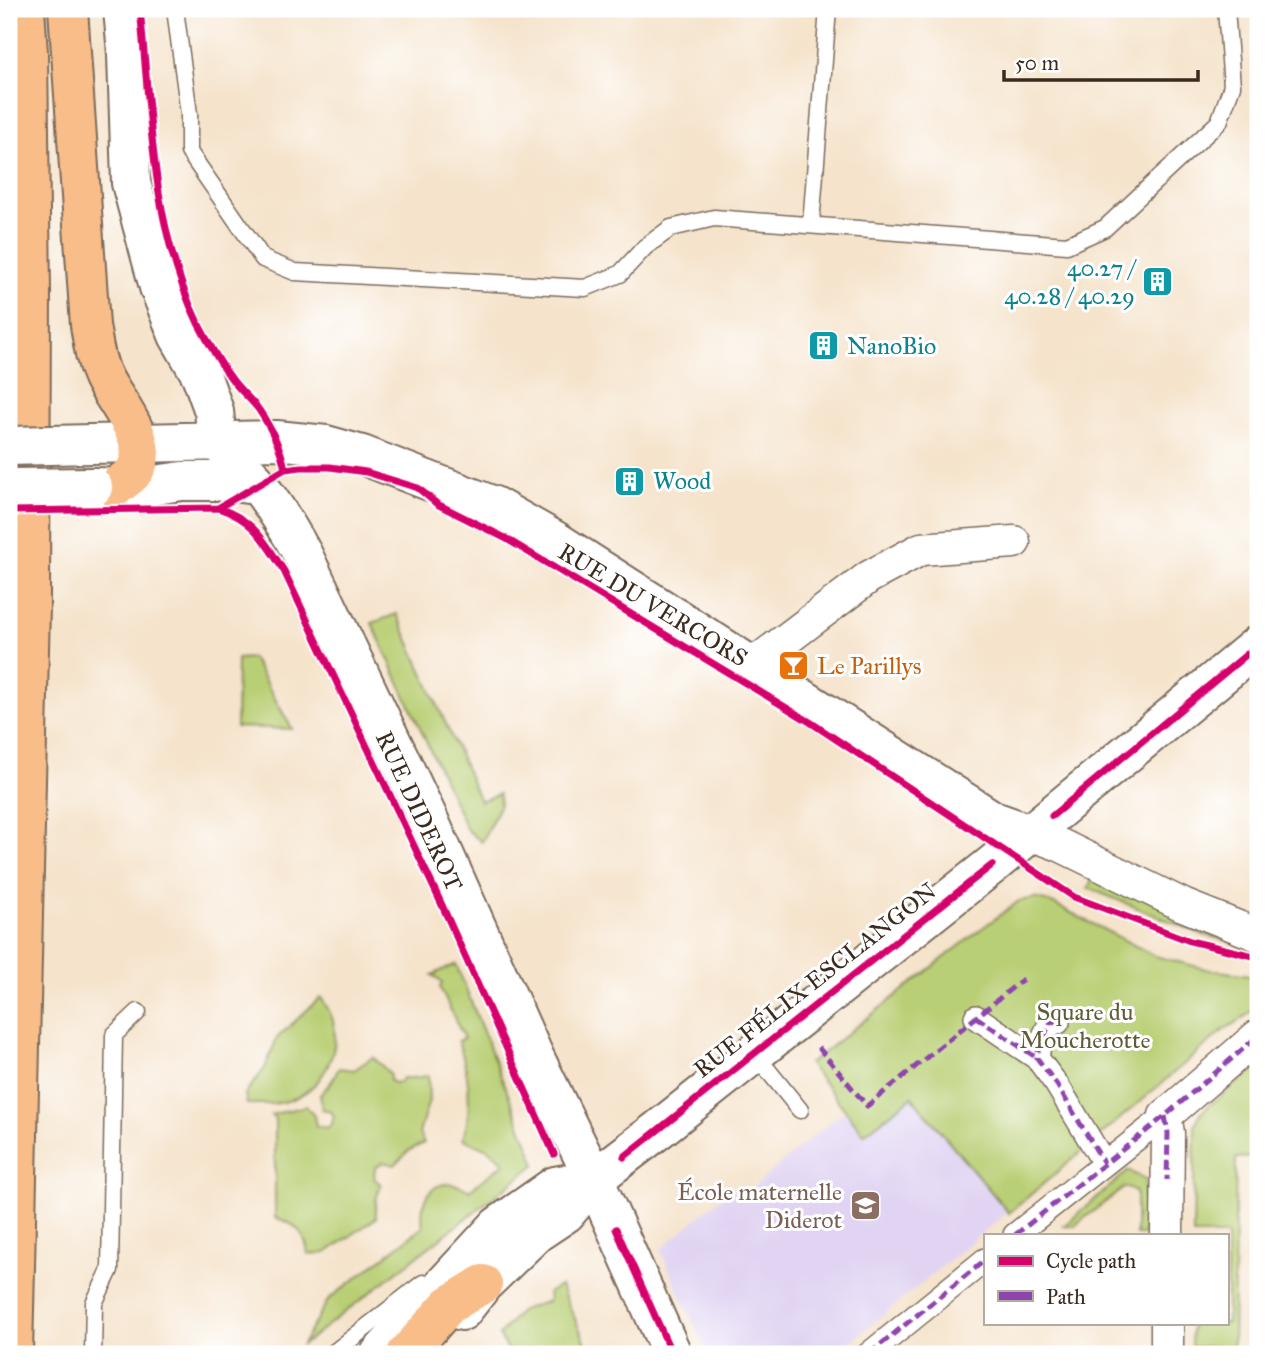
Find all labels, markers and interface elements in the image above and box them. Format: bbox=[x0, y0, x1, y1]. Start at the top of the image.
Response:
scale bar bbox=[1004, 38, 1199, 82]
text: 50 m bbox=[1015, 50, 1060, 76]
place label: 40.27 / 40.28 / 40.29 bbox=[1004, 253, 1138, 311]
building icon: 40.27 / 40.28 / 40.29 bbox=[1141, 265, 1175, 299]
building icon: NanoBio bbox=[807, 329, 841, 363]
place label: NanoBio bbox=[847, 331, 936, 361]
building icon: Wood bbox=[613, 464, 647, 498]
place label: Wood bbox=[653, 466, 711, 496]
street label: RUE DU VERCORS bbox=[553, 537, 753, 673]
bar icon: Le Parillys bbox=[777, 649, 811, 683]
place label: Le Parillys bbox=[817, 651, 922, 681]
street label: RUE DIDEROT bbox=[369, 726, 469, 896]
street label: RUE FÉLIX ESCLANGON bbox=[688, 876, 942, 1084]
park label: Square du Moucherotte bbox=[1019, 997, 1151, 1055]
place label: École maternelle Diderot bbox=[677, 1177, 842, 1235]
school or university icon: École maternelle Diderot bbox=[848, 1189, 882, 1223]
legend bbox=[984, 1234, 1228, 1324]
text: Cycle path bbox=[1046, 1248, 1137, 1274]
text: Path bbox=[1046, 1284, 1086, 1310]

